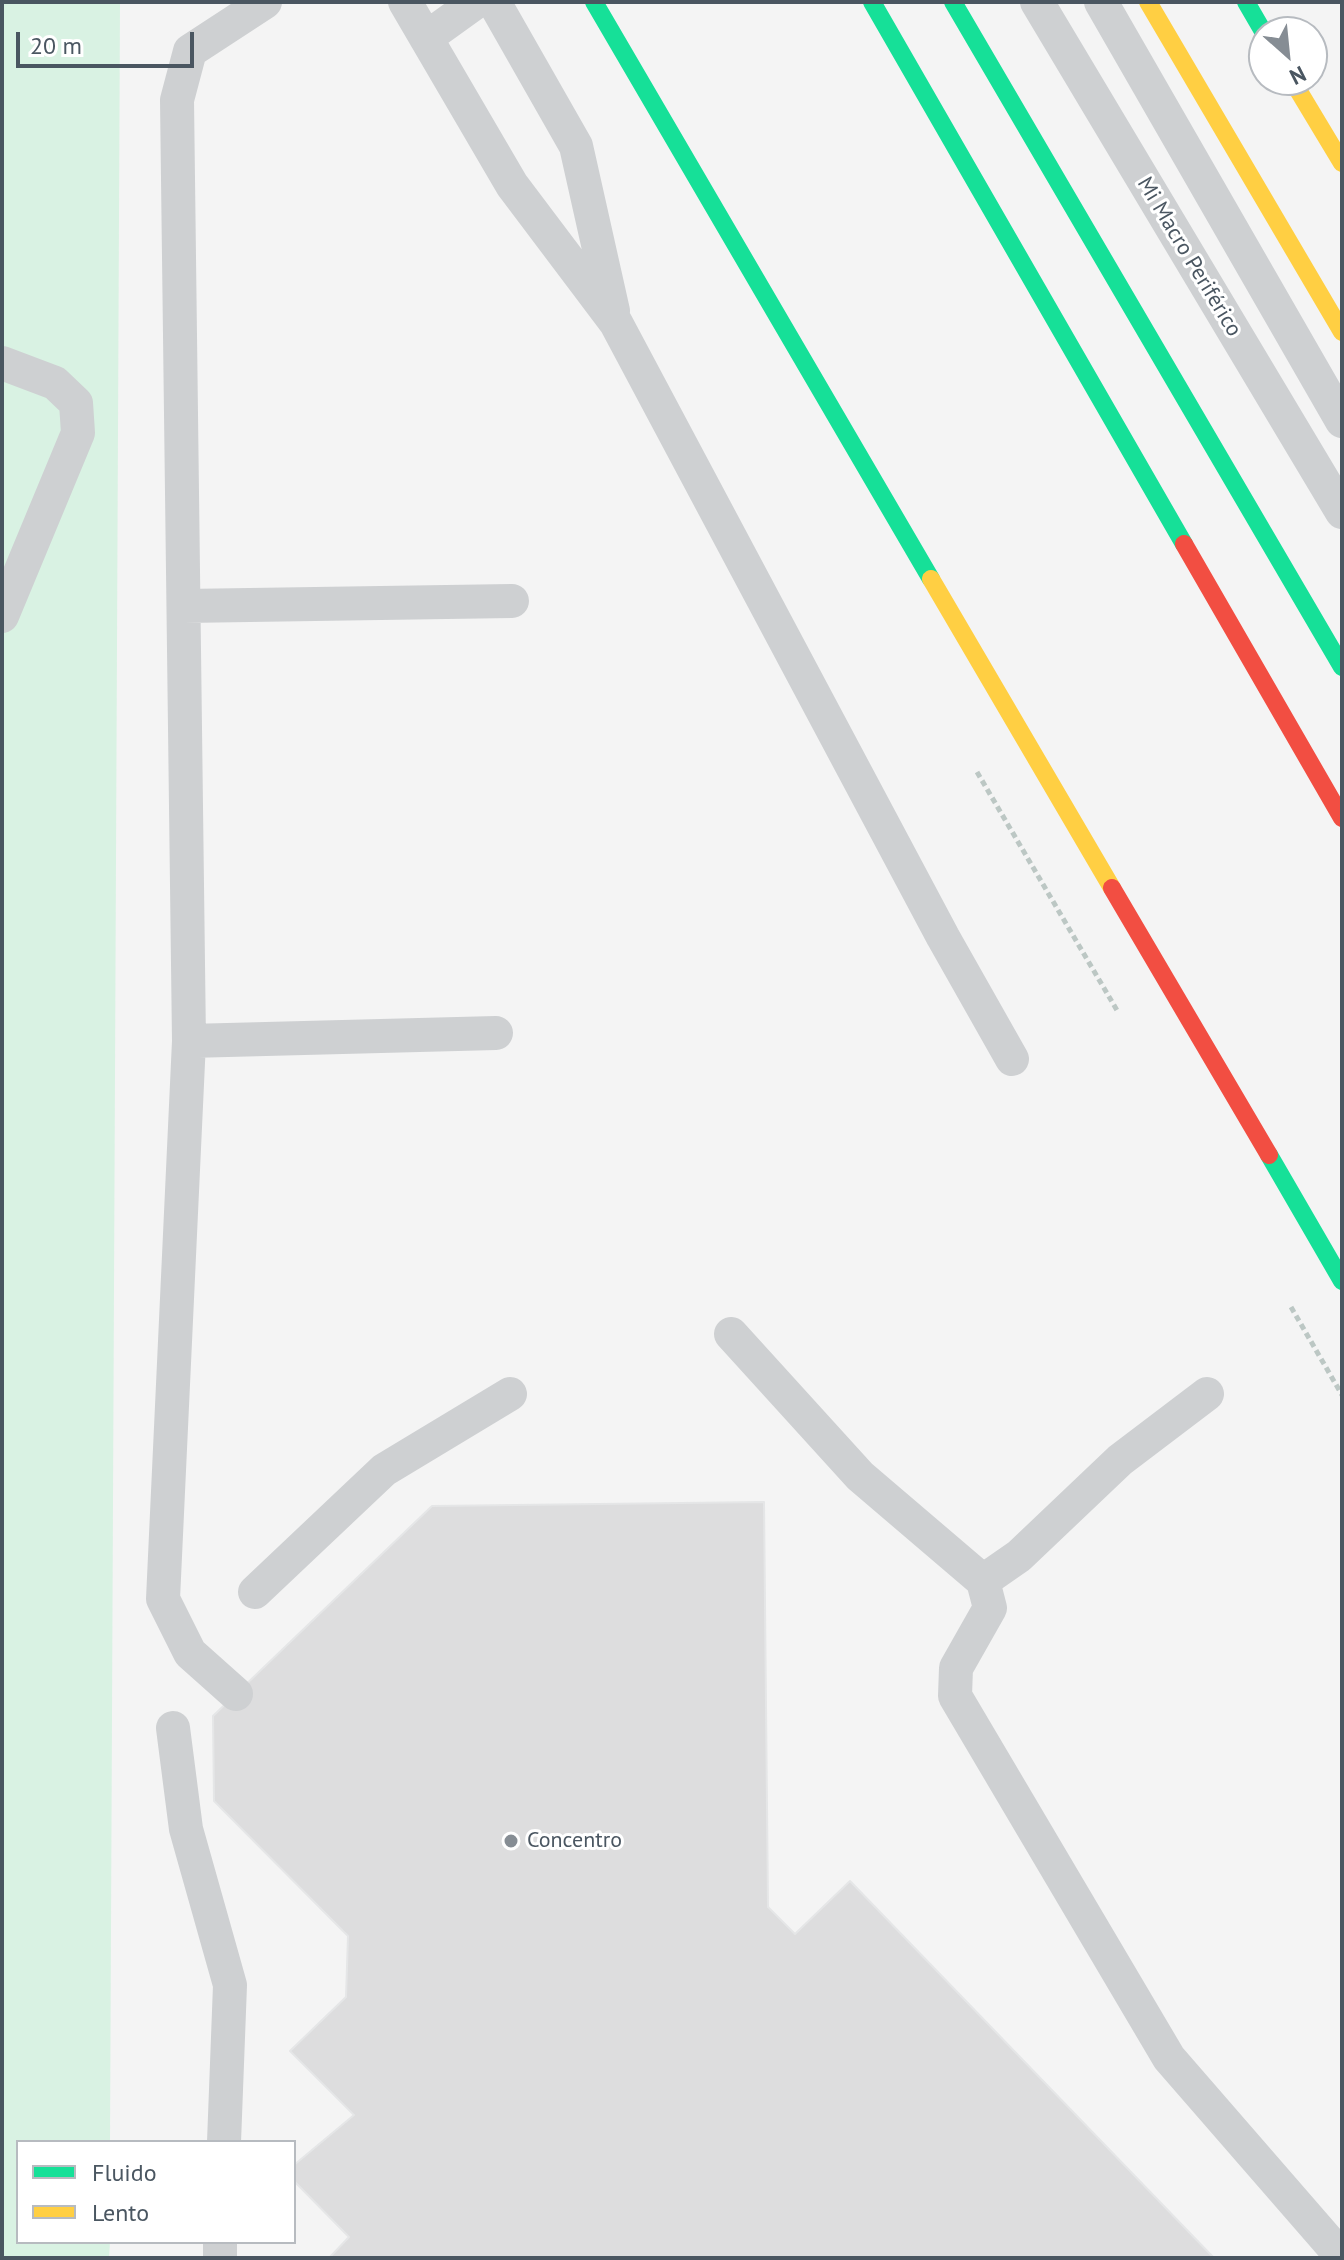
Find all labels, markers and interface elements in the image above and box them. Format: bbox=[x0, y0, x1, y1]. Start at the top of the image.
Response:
scale bar bbox=[20, 16, 198, 66]
north arrow bbox=[1248, 16, 1328, 96]
text: 20 m bbox=[30, 30, 82, 61]
text: N bbox=[1285, 60, 1311, 91]
street label: Mi Macro Periférico bbox=[1131, 173, 1247, 341]
place label: Concentro bbox=[527, 1828, 622, 1854]
marker: Concentro bbox=[502, 1832, 520, 1850]
legend bbox=[16, 2140, 296, 2244]
text: Fluido bbox=[92, 2157, 157, 2188]
text: Lento bbox=[92, 2197, 149, 2228]

